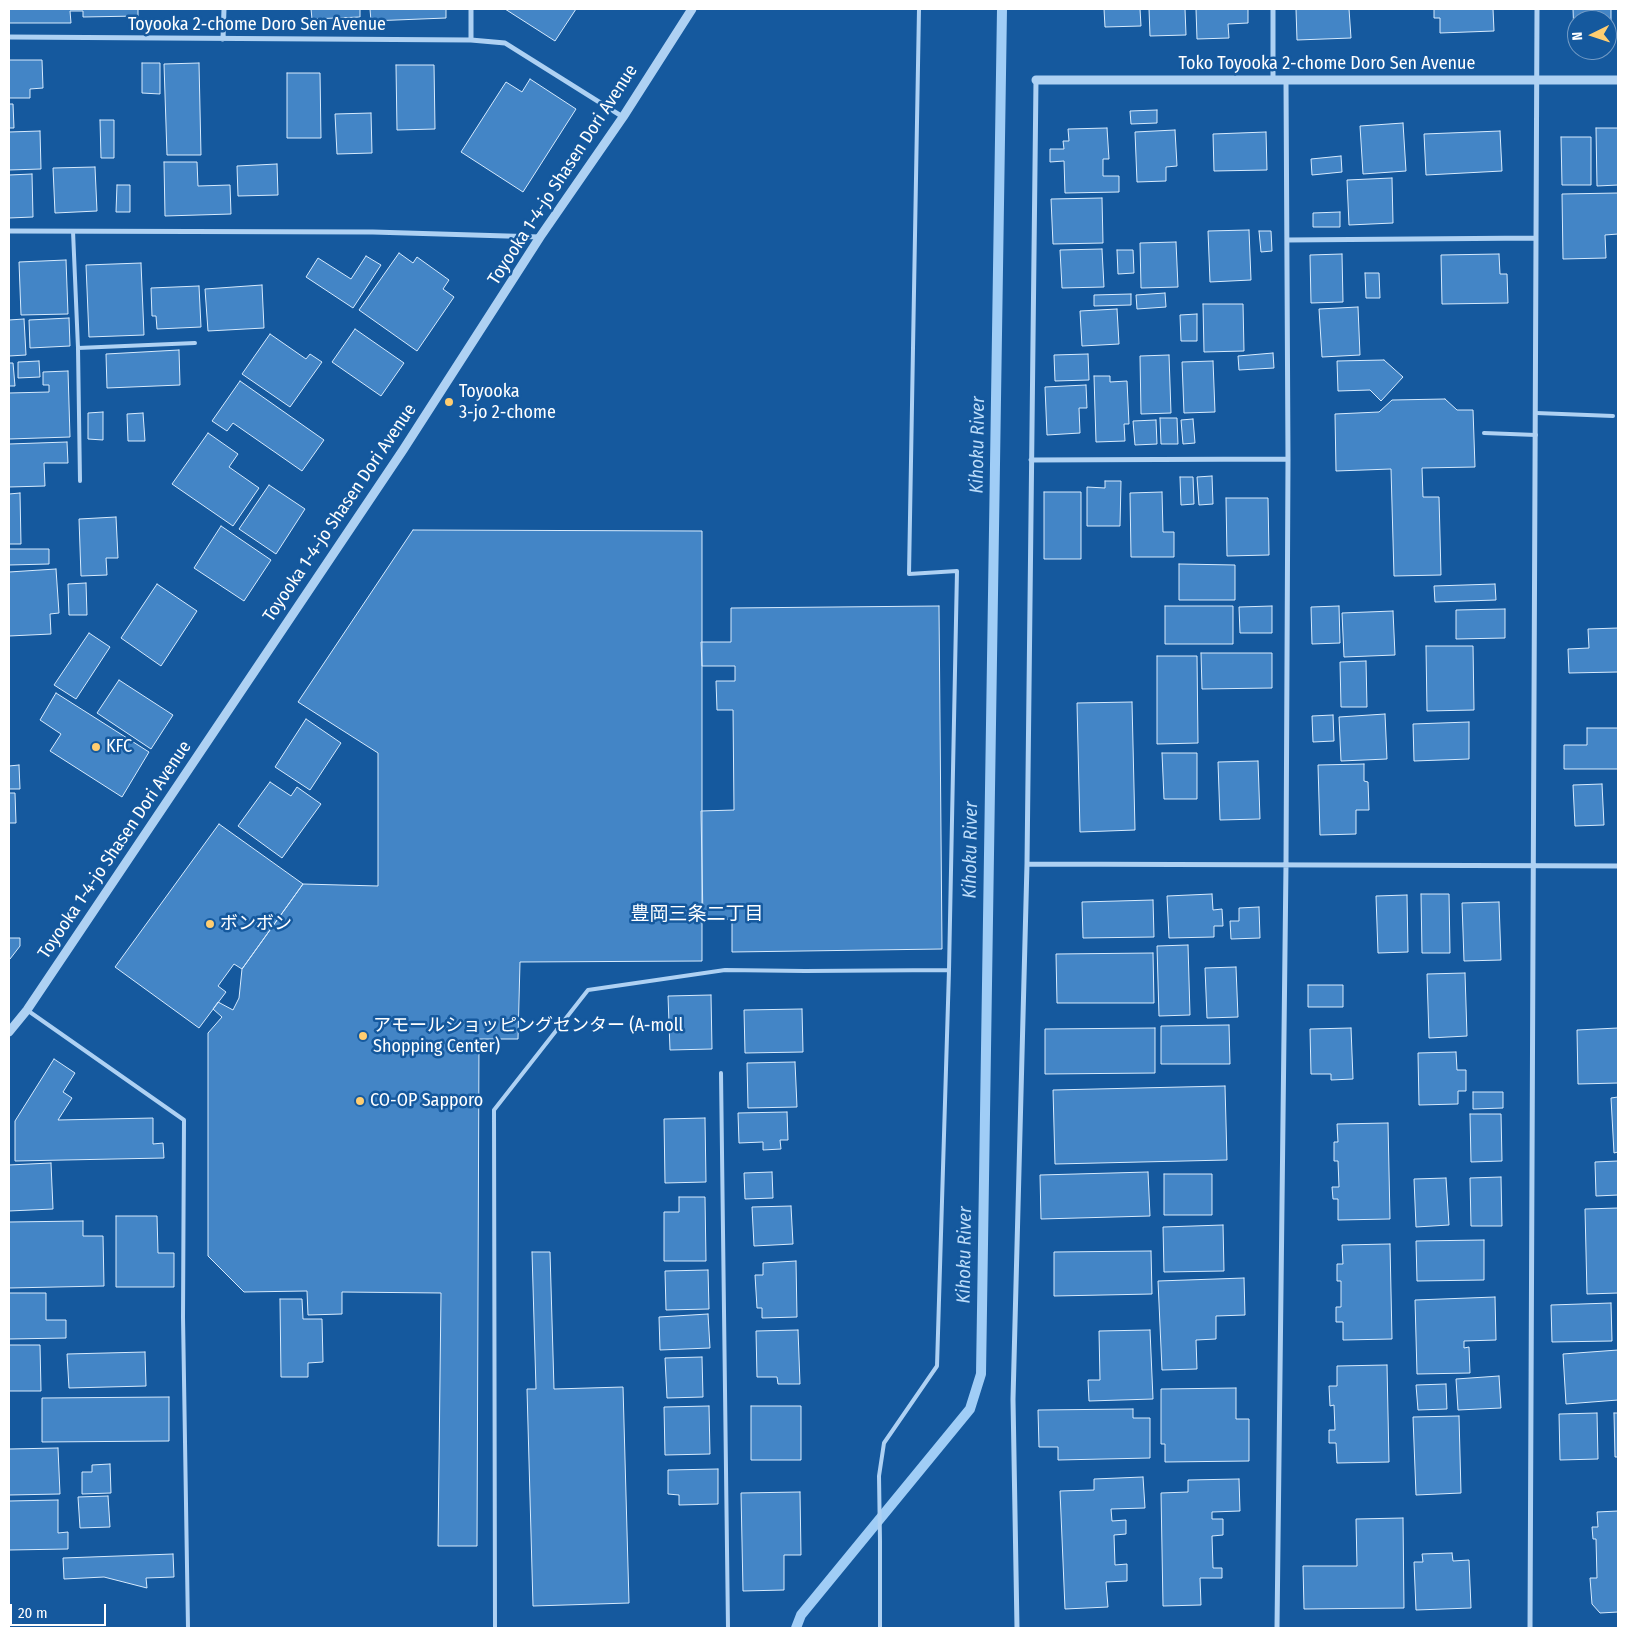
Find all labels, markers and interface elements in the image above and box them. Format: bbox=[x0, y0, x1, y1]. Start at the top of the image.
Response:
north arrow bbox=[1567, 10, 1617, 60]
street label: Toyooka 2-chome Doro Sen Avenue bbox=[128, 14, 386, 36]
text: N bbox=[1569, 31, 1586, 41]
street label: Toko Toyooka 2-chome Doro Sen Avenue bbox=[1179, 53, 1475, 75]
street label: Toyooka 1-4-jo Shasen Dori Avenue bbox=[484, 61, 642, 289]
place label: Toyooka 3-jo 2-chome bbox=[459, 381, 556, 424]
marker: Toyooka 3-jo 2-chome bbox=[443, 396, 455, 408]
water label: Kihoku River bbox=[966, 396, 990, 494]
street label: Toyooka 1-4-jo Shasen Dori Avenue bbox=[259, 400, 421, 626]
place label: KFC bbox=[106, 736, 132, 758]
street label: Toyooka 1-4-jo Shasen Dori Avenue bbox=[34, 737, 196, 963]
marker: KFC bbox=[90, 741, 102, 753]
water label: Kihoku River bbox=[959, 801, 983, 899]
district label: 豊岡三条二丁目 bbox=[631, 904, 763, 926]
place label: ボンボン bbox=[220, 913, 292, 935]
marker: ボンボン bbox=[204, 918, 216, 930]
place label: アモールショッピングセンター (A-moll Shopping Center) bbox=[373, 1015, 683, 1058]
marker: アモールショッピングセンター (A-moll Shopping Center) bbox=[357, 1030, 369, 1042]
place label: CO-OP Sapporo bbox=[370, 1090, 483, 1112]
marker: CO-OP Sapporo bbox=[354, 1095, 366, 1107]
water label: Kihoku River bbox=[953, 1206, 977, 1304]
scale bar bbox=[12, 1594, 109, 1626]
text: 20 m bbox=[18, 1604, 48, 1622]

